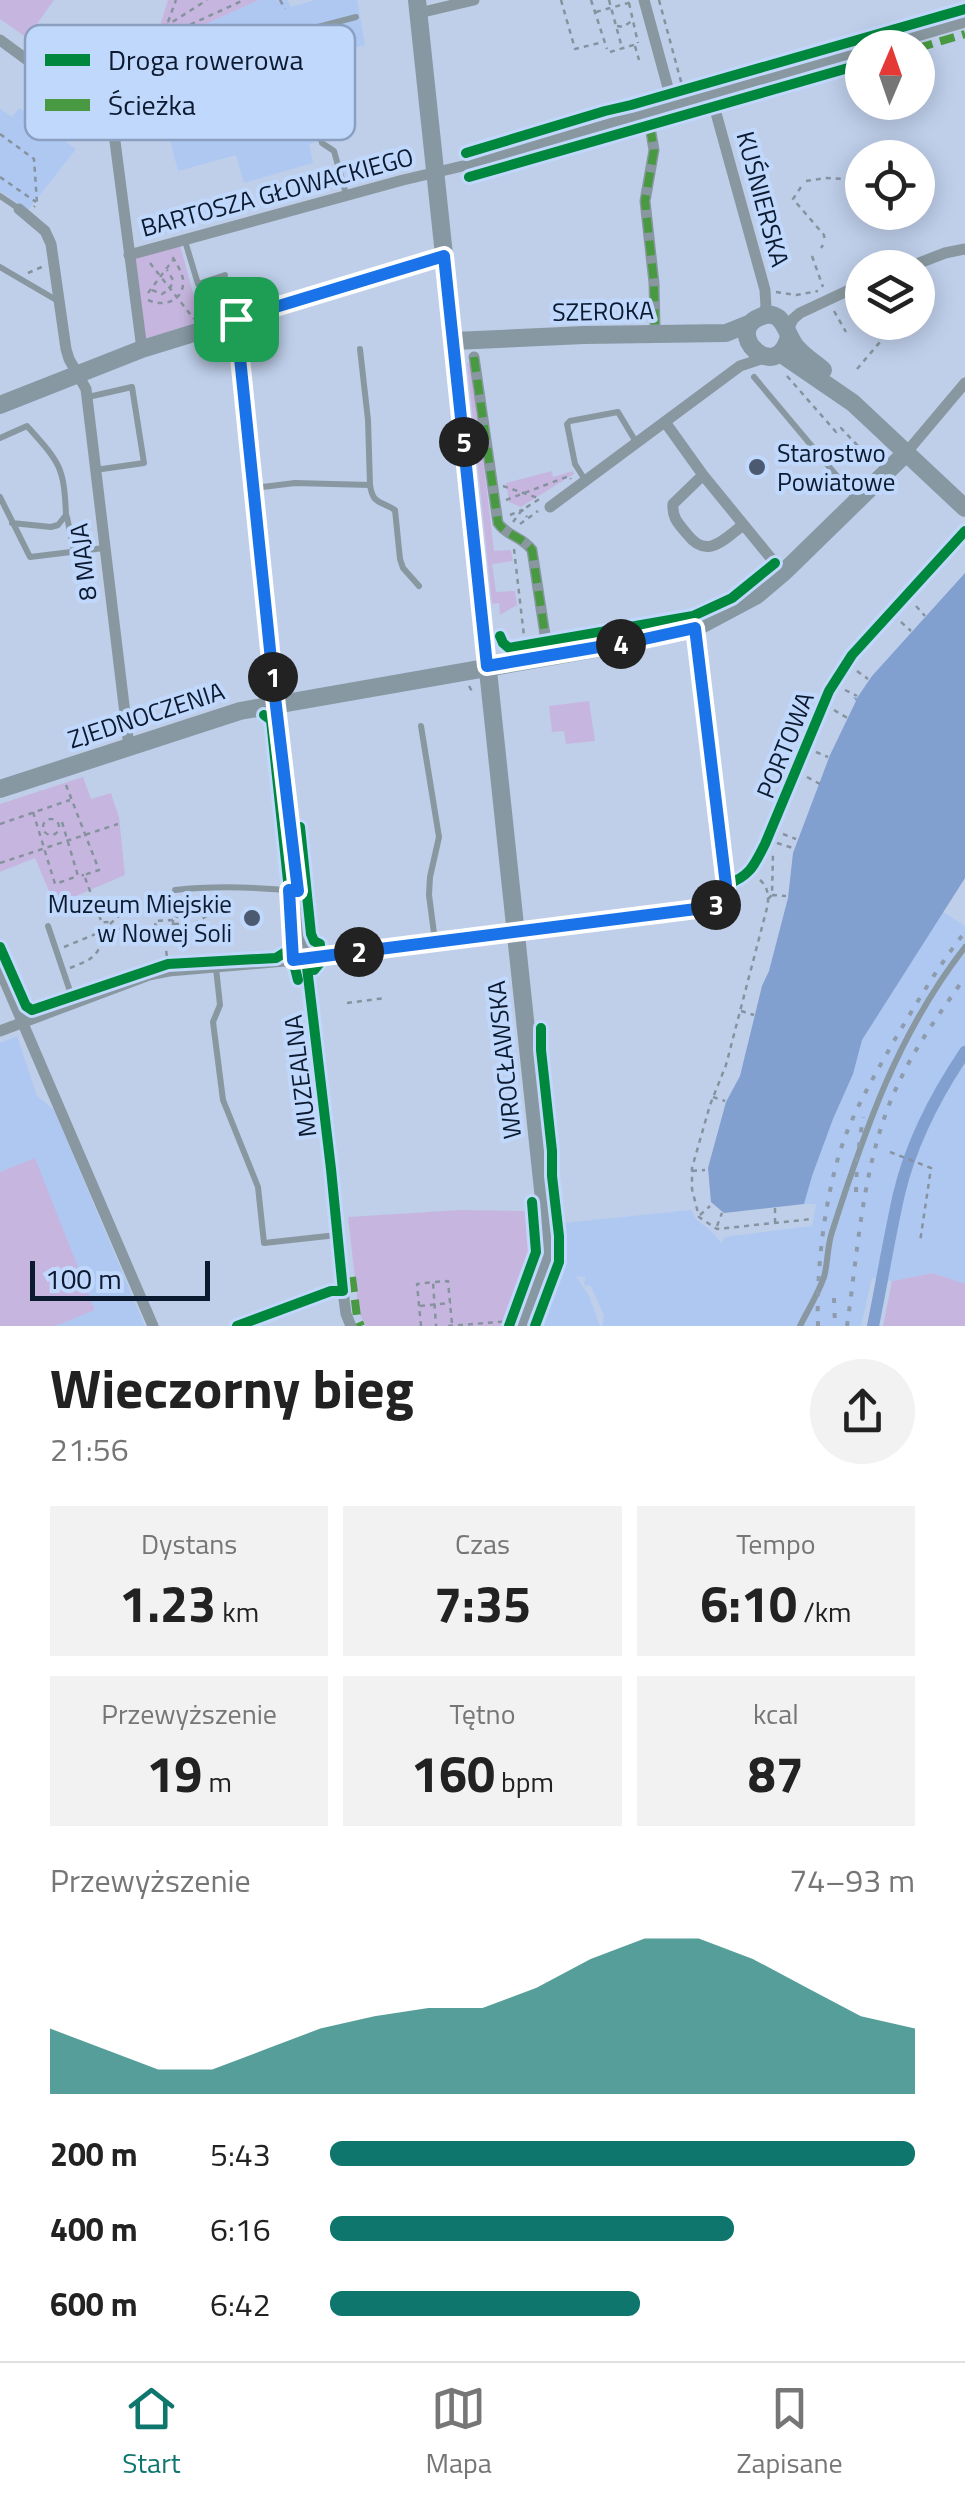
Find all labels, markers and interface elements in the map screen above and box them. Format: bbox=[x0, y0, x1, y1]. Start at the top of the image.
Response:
legend bbox=[25, 25, 355, 140]
north arrow bbox=[845, 30, 935, 120]
map controls bbox=[845, 30, 935, 340]
text: Droga rowerowa bbox=[108, 38, 304, 81]
text: Ścieżka bbox=[108, 83, 196, 126]
street label: KUŚNIERSKA bbox=[727, 127, 799, 271]
street label: BARTOSZA GŁOWACKIEGO bbox=[136, 137, 418, 247]
button: locate bbox=[845, 140, 935, 230]
button: layers bbox=[845, 250, 935, 340]
pin bbox=[194, 277, 279, 362]
street label: SZEROKA bbox=[552, 291, 654, 331]
icon: arrive bbox=[209, 292, 264, 347]
pin: 5 bbox=[439, 417, 489, 467]
text: 5 bbox=[456, 420, 472, 463]
place label: Starostwo Powiatowe bbox=[777, 434, 895, 501]
marker: Starostwo Powiatowe bbox=[746, 456, 768, 478]
street label: 8 MAJA bbox=[59, 521, 107, 603]
pin: 4 bbox=[596, 619, 646, 669]
text: 4 bbox=[613, 622, 629, 665]
pin: 1 bbox=[248, 652, 298, 702]
text: 1 bbox=[265, 655, 281, 698]
street label: ZJEDNOCZENIA bbox=[63, 672, 229, 758]
street label: PORTOWA bbox=[746, 686, 824, 804]
pin: 3 bbox=[691, 880, 741, 930]
text: 3 bbox=[708, 883, 724, 926]
place label: Muzeum Miejskie w Nowej Soli bbox=[48, 885, 232, 952]
marker: Muzeum Miejskie w Nowej Soli bbox=[241, 907, 263, 929]
pin: 2 bbox=[334, 927, 384, 977]
text: 2 bbox=[351, 930, 367, 973]
street label: WROCŁAWSKA bbox=[477, 979, 531, 1141]
street label: MUZEALNA bbox=[274, 1013, 326, 1139]
scale bar bbox=[30, 1256, 210, 1300]
text: 100 m bbox=[45, 1257, 122, 1300]
text: Wieczorny bieg bbox=[50, 1346, 414, 1429]
button: share bbox=[810, 1359, 915, 1464]
text: 21:56 bbox=[50, 1425, 129, 1473]
text: Dystans bbox=[141, 1522, 237, 1565]
text: Czas bbox=[455, 1522, 510, 1565]
text: Tempo bbox=[736, 1522, 815, 1565]
text: 1.23 bbox=[119, 1565, 216, 1641]
text: 7:35 bbox=[434, 1565, 531, 1641]
text: 6:10 bbox=[700, 1565, 797, 1641]
text: km bbox=[216, 1590, 259, 1633]
text: /km bbox=[797, 1590, 852, 1633]
text: Przewyższenie bbox=[101, 1692, 277, 1735]
text: Tętno bbox=[450, 1692, 515, 1735]
text: kcal bbox=[753, 1692, 799, 1735]
text: 19 bbox=[146, 1735, 202, 1811]
text: 160 bbox=[411, 1735, 495, 1811]
text: 87 bbox=[748, 1735, 804, 1811]
text: m bbox=[202, 1760, 232, 1803]
text: bpm bbox=[495, 1760, 554, 1803]
text: Przewyższenie bbox=[50, 1856, 251, 1904]
text: 74–93 m bbox=[789, 1856, 915, 1904]
text: 200 m bbox=[50, 2130, 138, 2178]
text: 5:43 bbox=[210, 2130, 271, 2178]
text: 400 m bbox=[50, 2205, 138, 2253]
text: 6:16 bbox=[210, 2205, 271, 2253]
text: 600 m bbox=[50, 2280, 138, 2328]
text: 6:42 bbox=[210, 2280, 271, 2328]
tab: Start bbox=[122, 2381, 181, 2484]
tab: Mapa bbox=[425, 2381, 492, 2484]
tab: Zapisane bbox=[736, 2381, 843, 2484]

